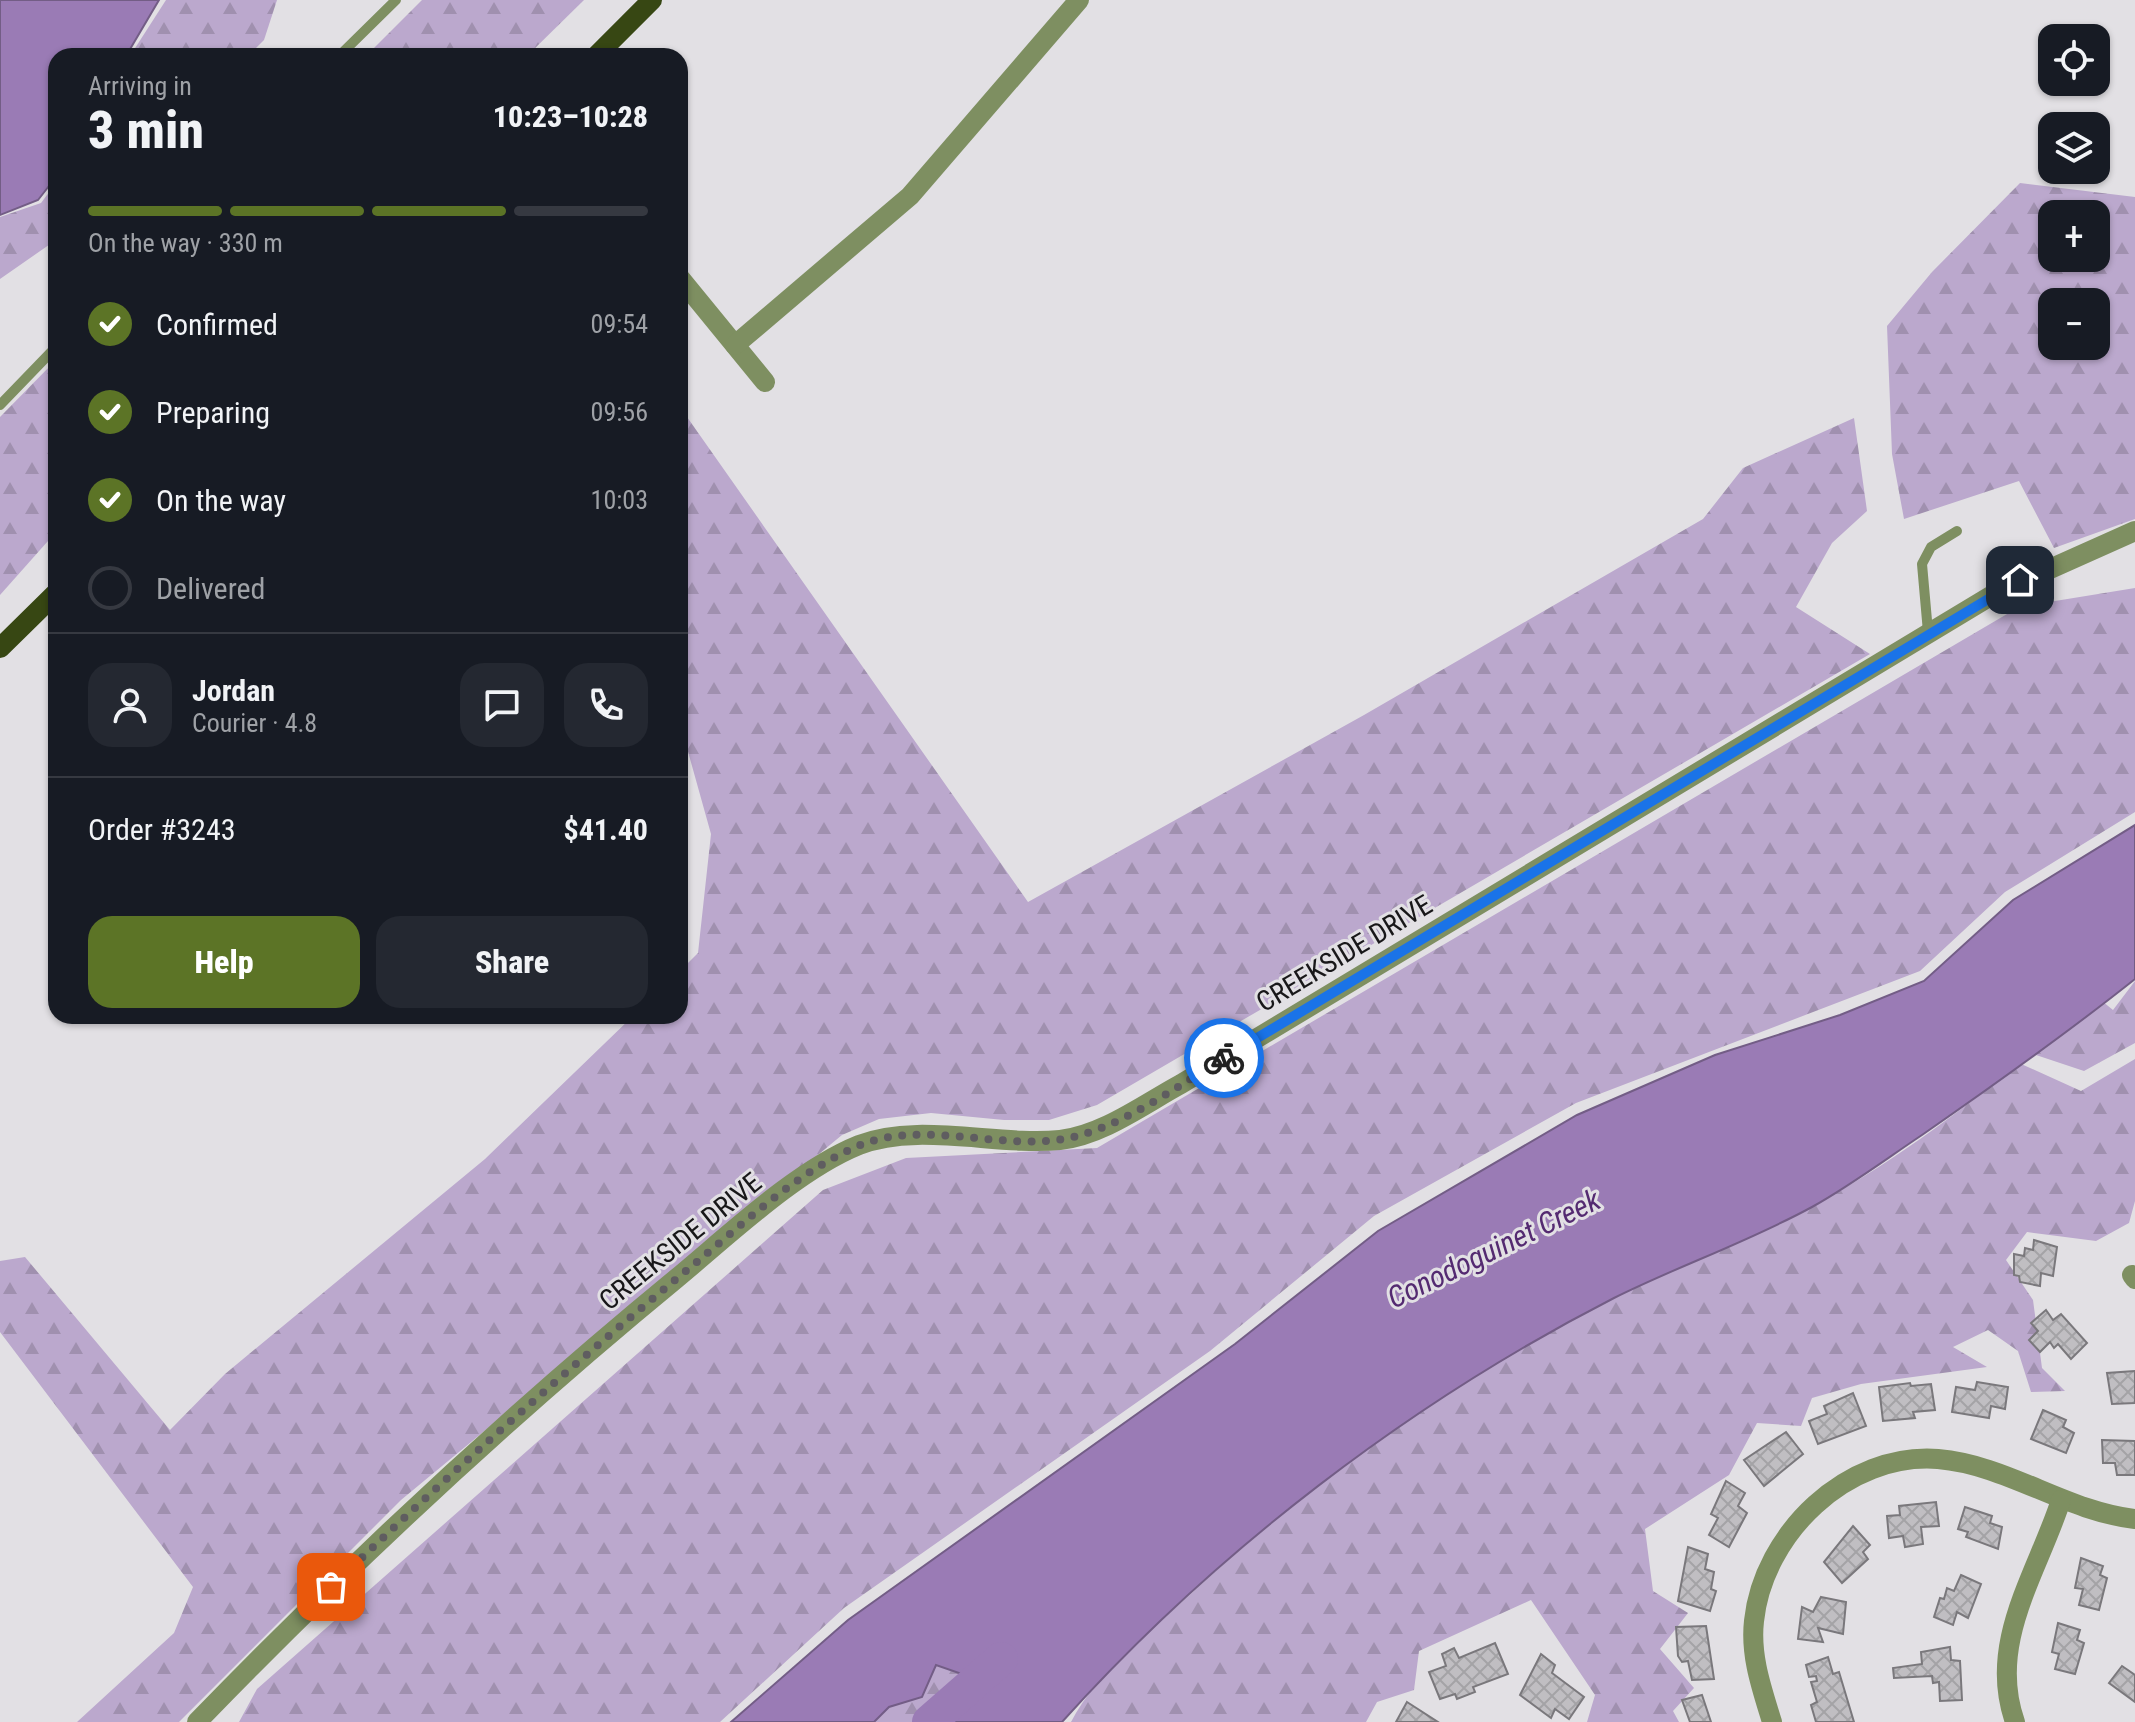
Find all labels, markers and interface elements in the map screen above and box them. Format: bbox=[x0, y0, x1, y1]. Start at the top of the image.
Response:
map controls bbox=[2038, 24, 2110, 360]
button: locate bbox=[2038, 24, 2110, 96]
text: Arriving in bbox=[88, 71, 192, 101]
text: 10:23–10:28 bbox=[493, 99, 648, 134]
text: 3 min bbox=[88, 100, 204, 161]
button: layers bbox=[2038, 112, 2110, 184]
button: + bbox=[2038, 200, 2110, 272]
text: On the way · 330 m bbox=[88, 228, 283, 258]
button: − bbox=[2038, 288, 2110, 360]
icon: check bbox=[88, 302, 132, 346]
text: Confirmed bbox=[156, 307, 278, 342]
text: 09:54 bbox=[591, 309, 648, 339]
icon: check bbox=[88, 390, 132, 434]
text: Preparing bbox=[156, 395, 270, 430]
text: 09:56 bbox=[591, 397, 648, 427]
icon: check bbox=[88, 478, 132, 522]
text: On the way bbox=[156, 483, 286, 518]
text: 10:03 bbox=[591, 485, 648, 515]
pin bbox=[1986, 546, 2054, 614]
icon: home bbox=[1998, 558, 2042, 602]
text: Delivered bbox=[156, 571, 265, 606]
button: person bbox=[88, 663, 172, 747]
button: chat bbox=[460, 663, 544, 747]
button: phone bbox=[564, 663, 648, 747]
text: Jordan bbox=[192, 673, 275, 708]
text: Courier · 4.8 bbox=[192, 708, 317, 738]
text: Order #3243 bbox=[88, 812, 236, 847]
text: $41.40 bbox=[563, 812, 648, 847]
street label: CREEKSIDE DRIVE bbox=[1250, 888, 1438, 1019]
button: Help bbox=[88, 916, 360, 1008]
button: Share bbox=[376, 916, 648, 1008]
courier bbox=[1184, 1018, 1264, 1098]
icon: bike bbox=[1202, 1036, 1246, 1080]
street label: CREEKSIDE DRIVE bbox=[593, 1166, 768, 1317]
water label: Conodoguinet Creek bbox=[1382, 1181, 1607, 1315]
pin bbox=[297, 1553, 365, 1621]
icon: bag bbox=[309, 1565, 353, 1609]

